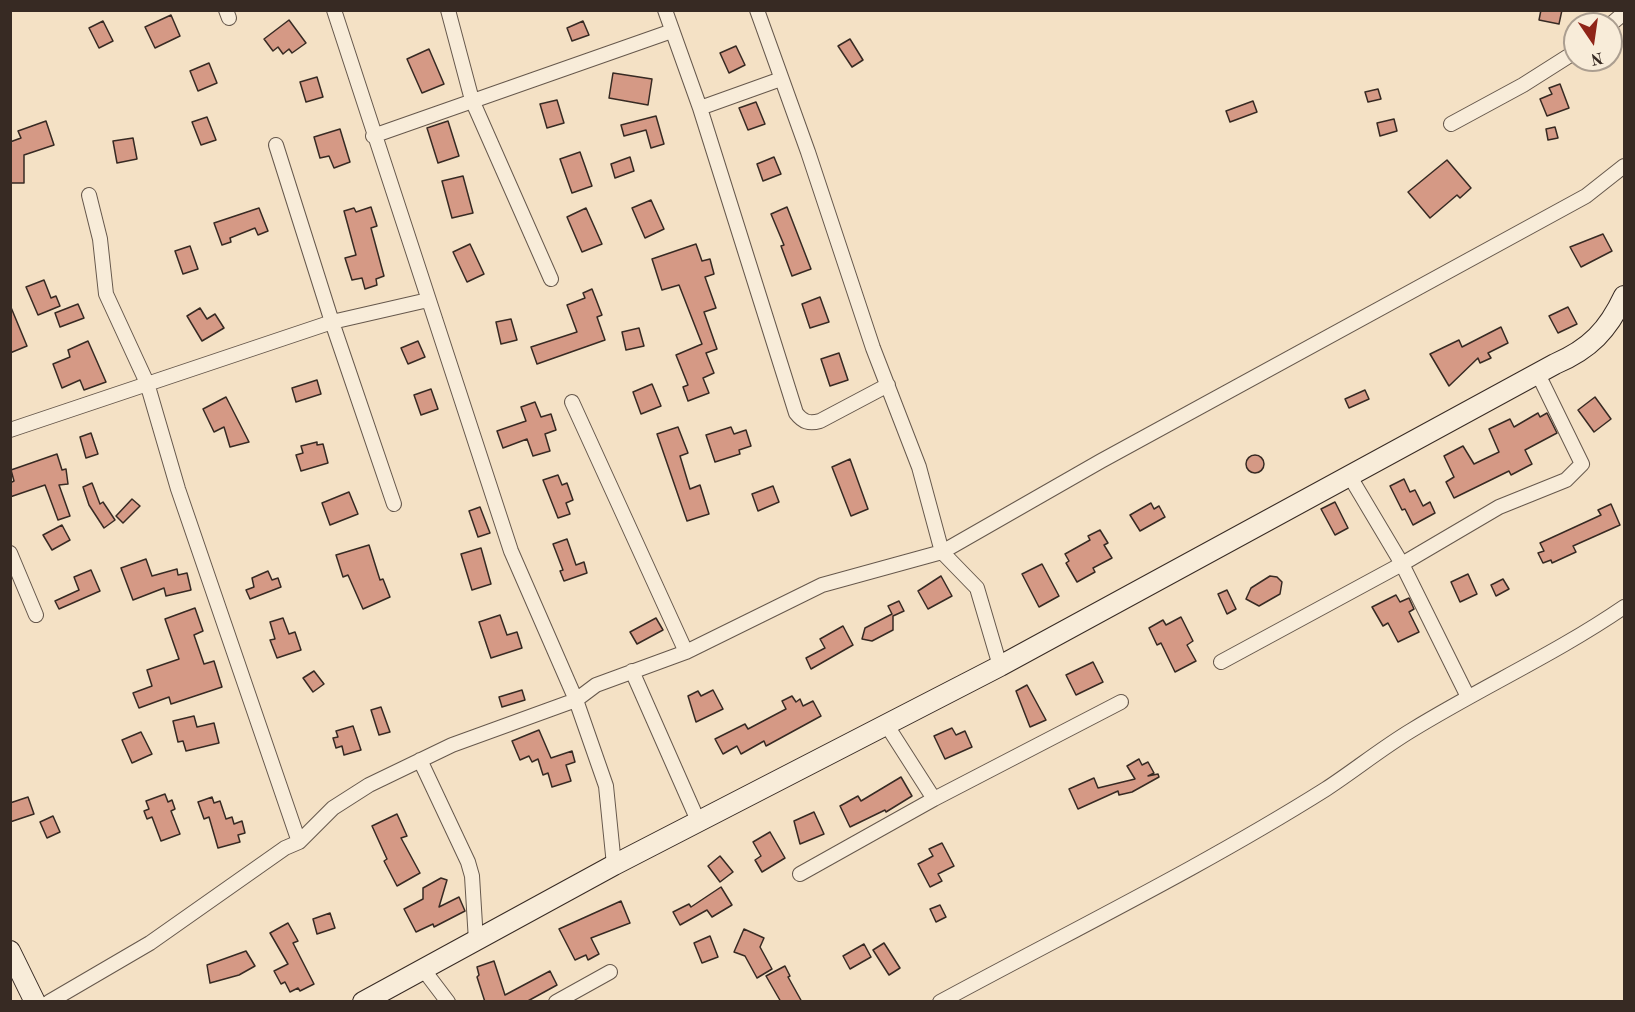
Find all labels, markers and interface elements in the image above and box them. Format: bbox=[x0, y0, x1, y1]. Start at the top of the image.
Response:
north arrow bbox=[1563, 12, 1623, 72]
text: N bbox=[1589, 48, 1604, 67]

